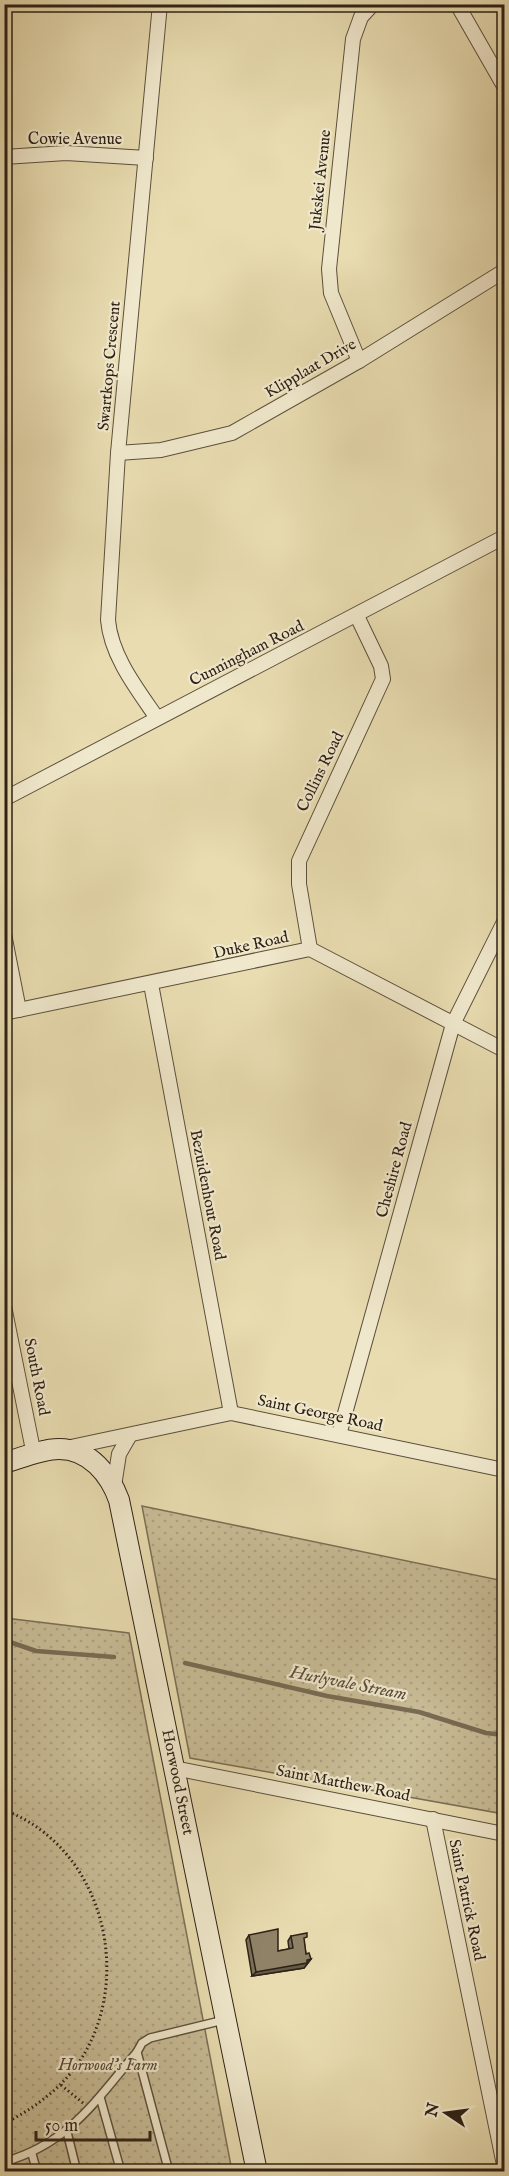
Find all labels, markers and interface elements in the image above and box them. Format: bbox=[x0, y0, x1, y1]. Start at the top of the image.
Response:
street label: Jukskei Avenue bbox=[306, 129, 336, 233]
street label: Cowie Avenue bbox=[28, 130, 122, 150]
street label: Swartkops Crescent bbox=[94, 300, 126, 432]
street label: Klipplaat Drive bbox=[262, 335, 360, 403]
street label: Cunningham Road bbox=[186, 616, 308, 691]
street label: Collins Road bbox=[293, 728, 349, 815]
street label: Duke Road bbox=[211, 928, 291, 964]
street label: Cheshire Road bbox=[373, 1119, 418, 1220]
street label: Bezuidenhout Road bbox=[185, 1128, 230, 1263]
street label: South Road bbox=[19, 1336, 53, 1418]
street label: Saint George Road bbox=[256, 1391, 385, 1437]
water label: Hurlyvale Stream bbox=[287, 1661, 408, 1707]
street label: Horwood Street bbox=[156, 1728, 198, 1837]
street label: Saint Matthew Road bbox=[274, 1761, 412, 1807]
street label: Saint Patrick Road bbox=[443, 1837, 489, 1963]
park label: Horwood's Farm bbox=[57, 2056, 158, 2076]
north arrow bbox=[416, 2083, 476, 2143]
text: N bbox=[422, 2101, 445, 2120]
scale bar bbox=[36, 2104, 150, 2142]
text: 50 m bbox=[45, 2115, 78, 2138]

